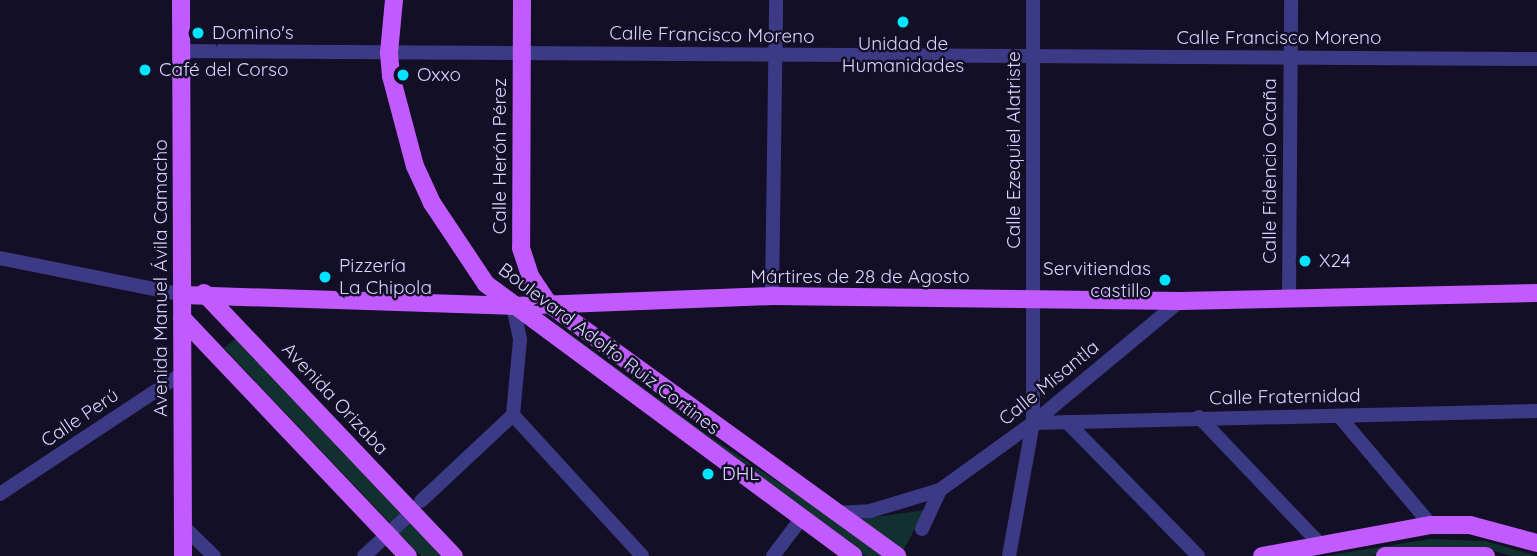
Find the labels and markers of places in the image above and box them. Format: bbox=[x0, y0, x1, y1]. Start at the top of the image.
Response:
marker: Unidad de Humanidades bbox=[895, 14, 911, 30]
place label: Domino's bbox=[212, 22, 294, 44]
marker: Domino's bbox=[190, 25, 206, 41]
place label: Unidad de Humanidades bbox=[842, 33, 964, 77]
place label: Café del Corso bbox=[159, 59, 288, 81]
marker: Café del Corso bbox=[137, 62, 153, 78]
place label: Oxxo bbox=[417, 64, 461, 86]
marker: Oxxo bbox=[395, 67, 411, 83]
place label: X24 bbox=[1319, 250, 1351, 272]
marker: X24 bbox=[1297, 253, 1313, 269]
place label: Pizzería La Chipola bbox=[339, 255, 432, 299]
place label: Servitiendas castillo bbox=[1043, 258, 1151, 302]
marker: Pizzería La Chipola bbox=[317, 269, 333, 285]
marker: Servitiendas castillo bbox=[1157, 272, 1173, 288]
place label: DHL bbox=[722, 463, 759, 485]
marker: DHL bbox=[700, 466, 716, 482]

